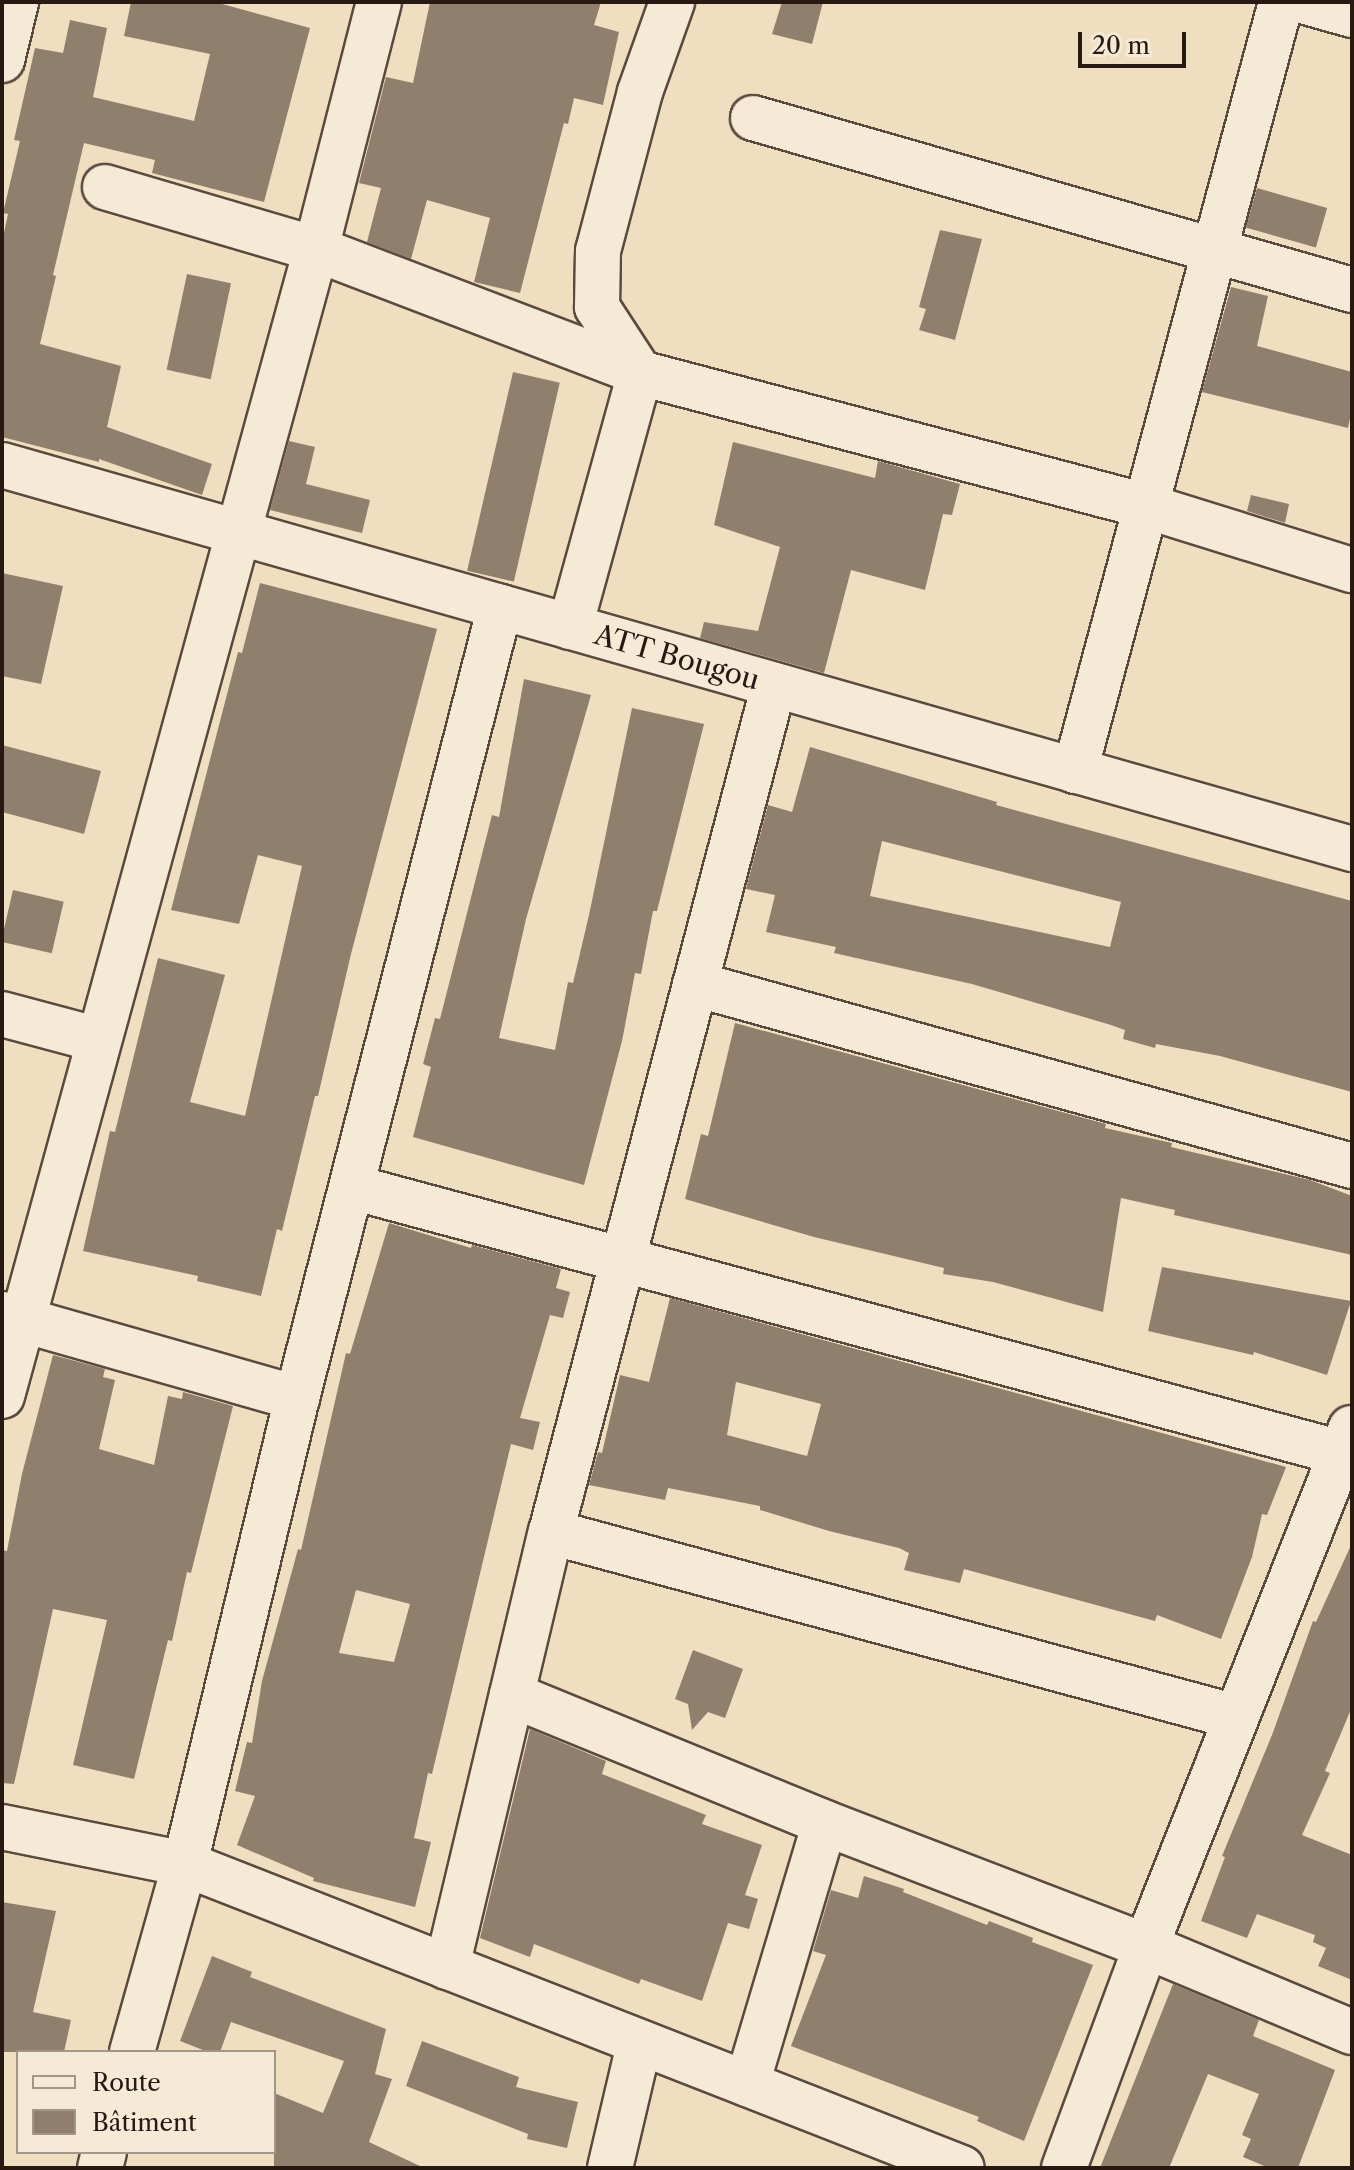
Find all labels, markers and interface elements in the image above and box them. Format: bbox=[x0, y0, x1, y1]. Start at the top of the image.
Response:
scale bar bbox=[1082, 16, 1190, 66]
text: 20 m bbox=[1092, 31, 1150, 60]
street label: ATT Bougou bbox=[590, 617, 764, 697]
legend bbox=[16, 2050, 276, 2154]
text: Route bbox=[92, 2068, 161, 2097]
text: Bâtiment bbox=[92, 2108, 197, 2137]

